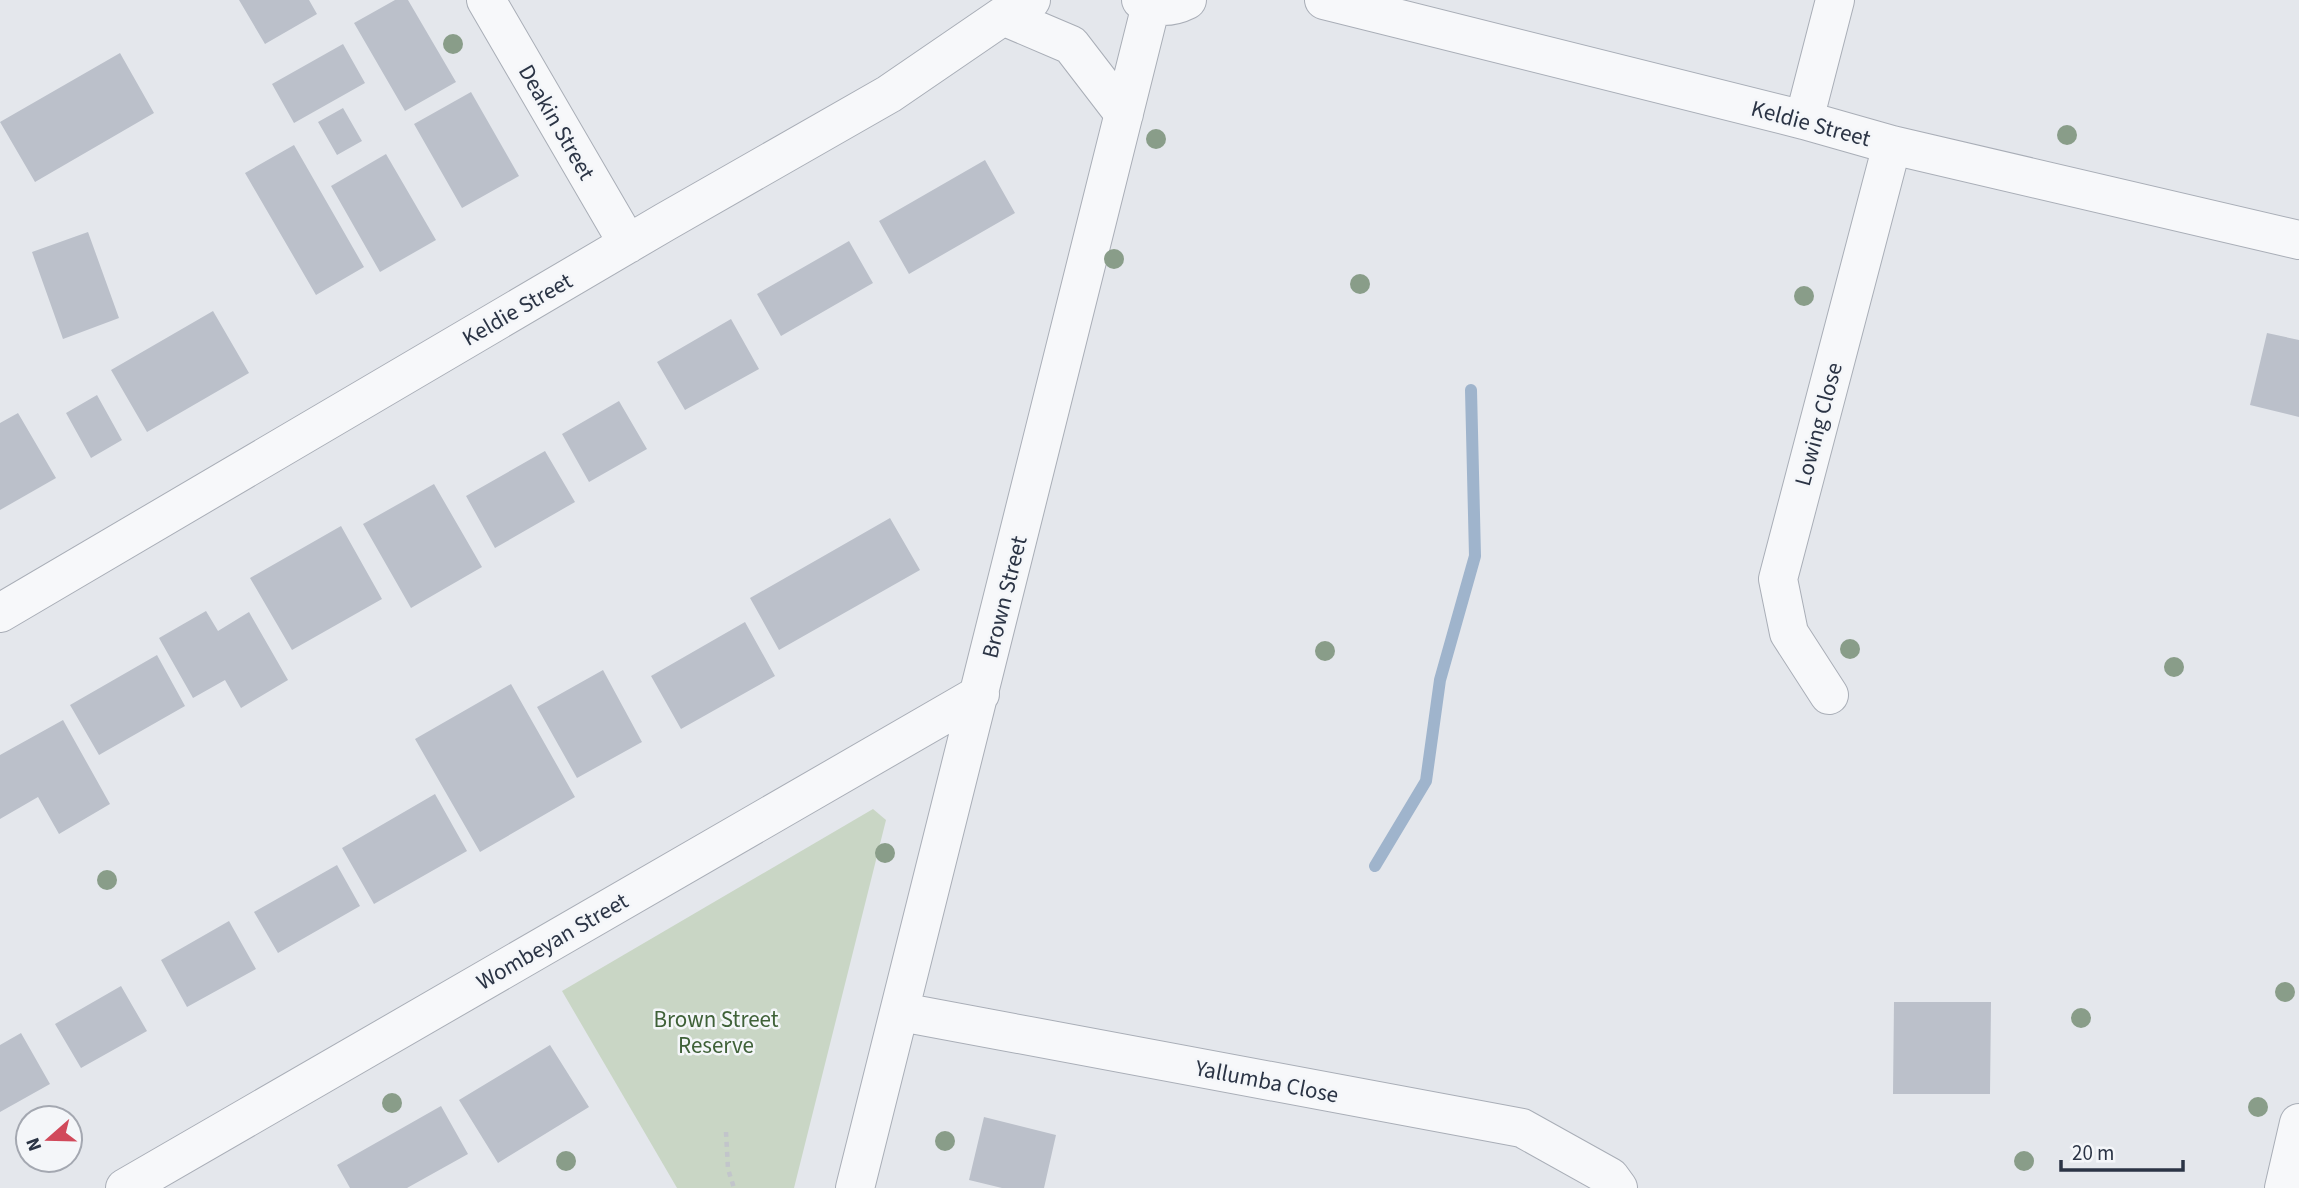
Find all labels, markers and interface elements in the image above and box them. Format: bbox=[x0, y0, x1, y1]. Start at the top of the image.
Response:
street label: Deakin Street bbox=[510, 58, 603, 186]
street label: Keldie Street bbox=[1747, 92, 1875, 155]
street label: Keldie Street bbox=[456, 264, 579, 354]
street label: Lowing Close bbox=[1786, 359, 1851, 490]
street label: Brown Street bbox=[973, 532, 1036, 662]
street label: Wombeyan Street bbox=[470, 884, 635, 998]
park label: Brown Street Reserve bbox=[654, 1003, 779, 1062]
street label: Yallumba Close bbox=[1191, 1051, 1341, 1112]
north arrow bbox=[14, 1104, 84, 1174]
scale bar bbox=[2061, 1128, 2184, 1172]
text: N bbox=[20, 1134, 49, 1155]
text: 20 m bbox=[2072, 1138, 2114, 1168]

